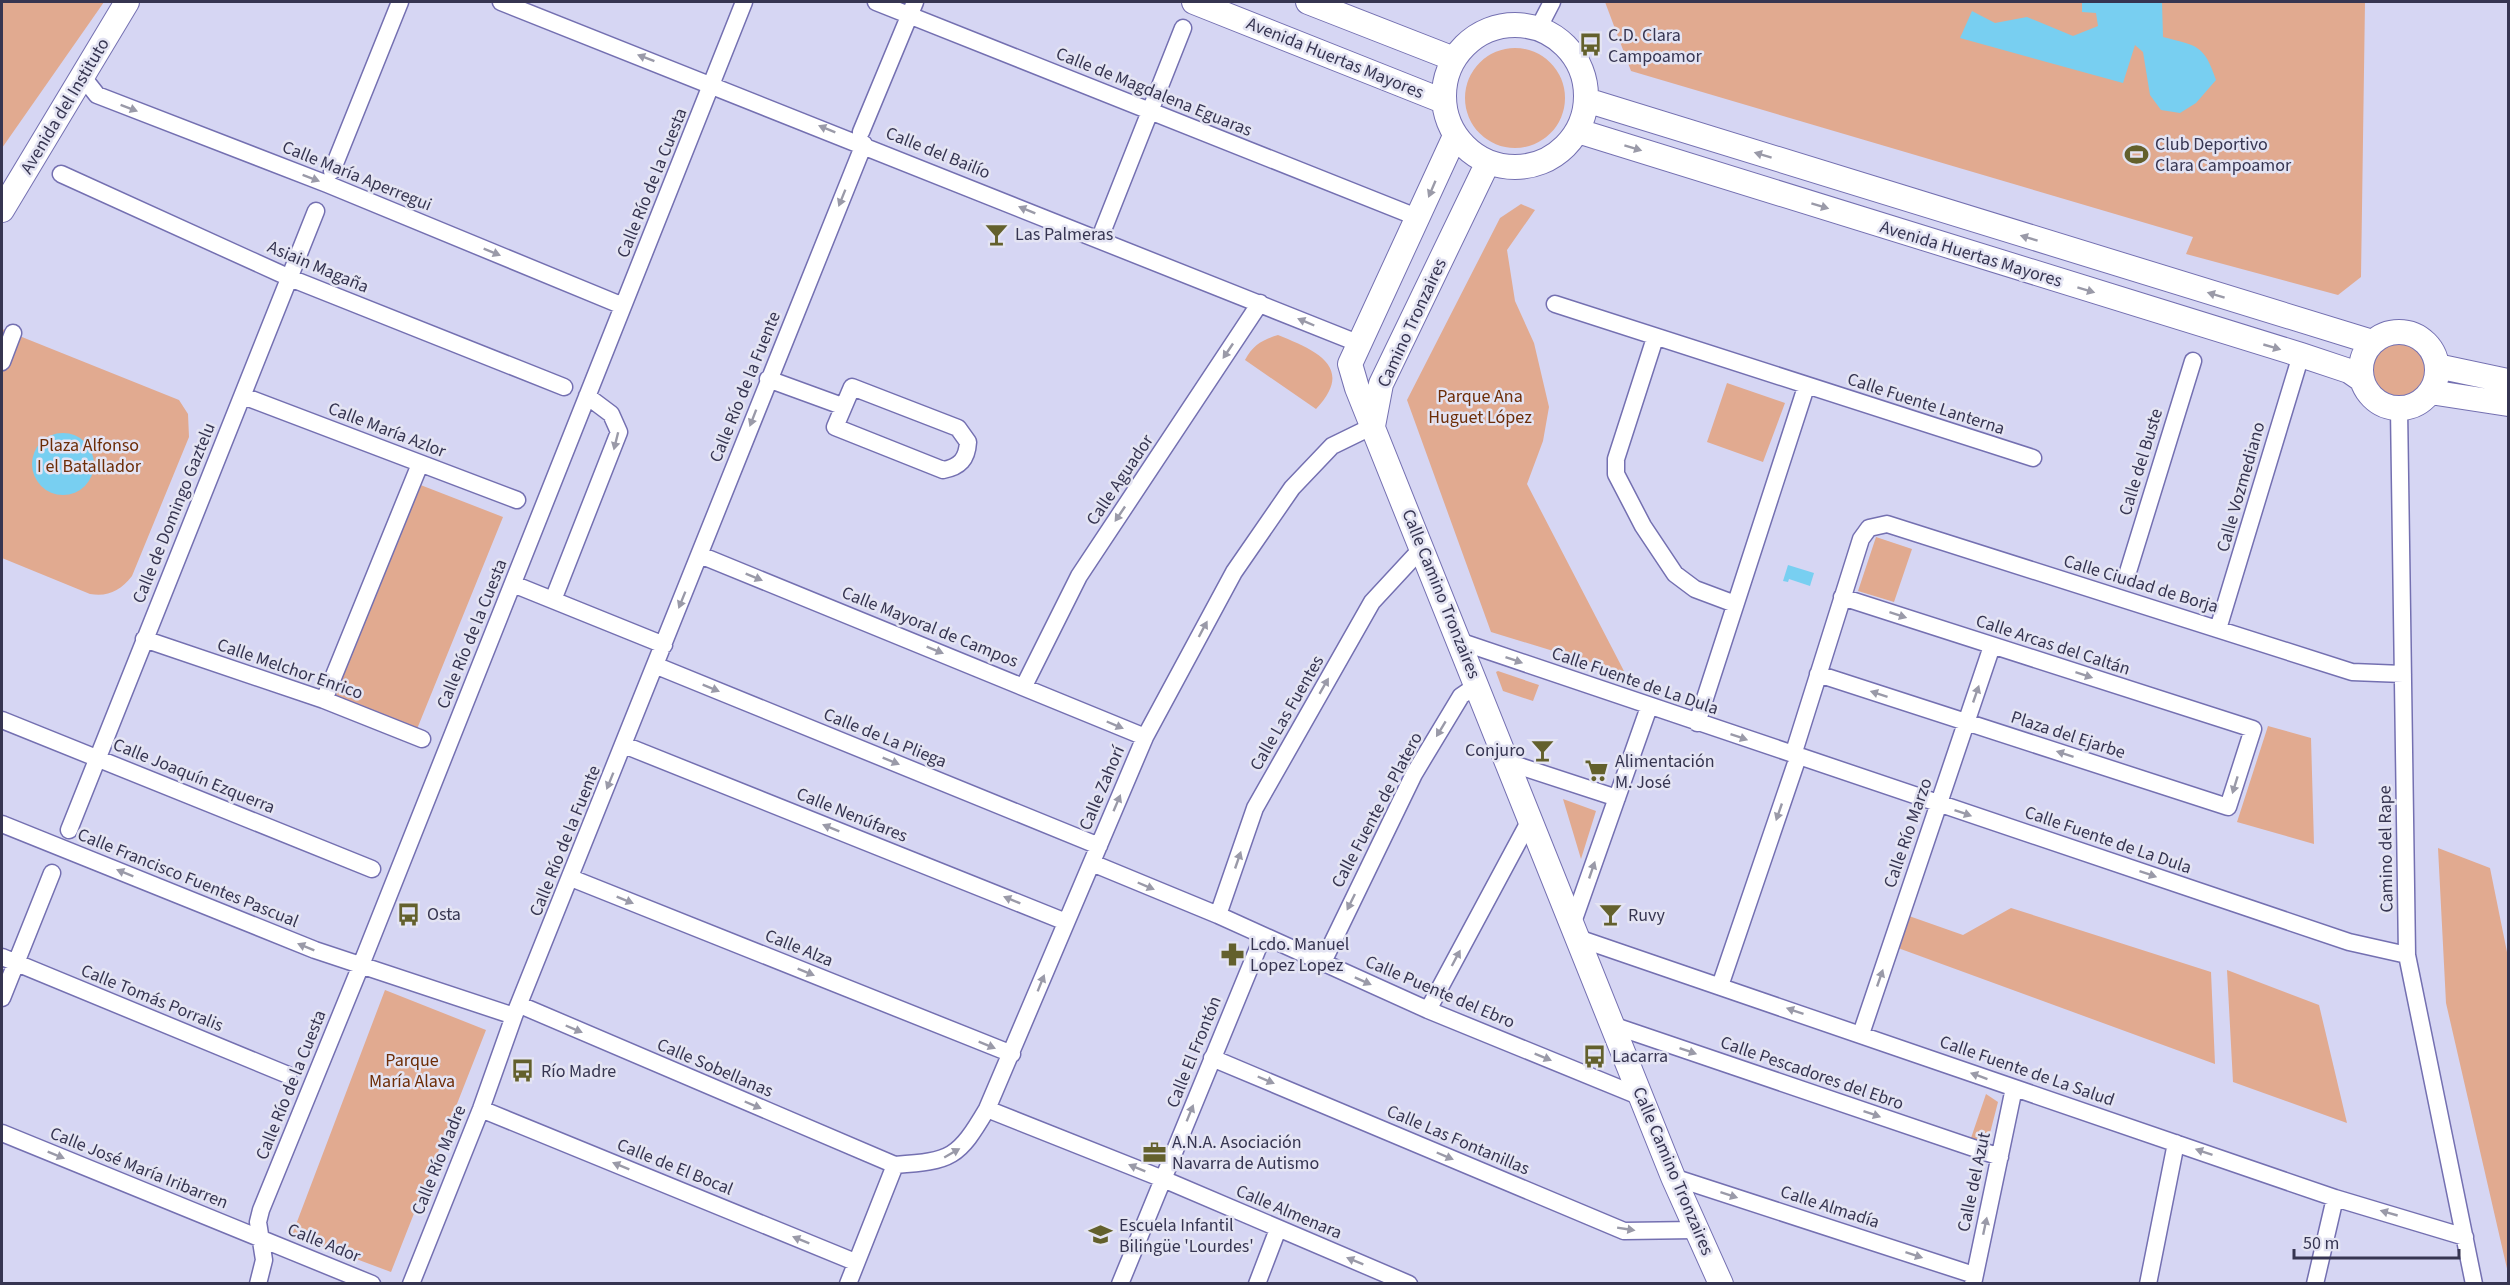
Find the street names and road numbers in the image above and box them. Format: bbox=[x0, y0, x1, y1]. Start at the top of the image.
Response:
street label: Avenida Huertas Mayores bbox=[1243, 11, 1427, 105]
street label: Avenida del Instituto bbox=[14, 33, 116, 179]
street label: Calle de Magdalena Eguaras bbox=[1052, 41, 1256, 143]
street label: Calle Río de la Cuesta bbox=[611, 104, 693, 262]
street label: Calle del Bailío bbox=[882, 121, 994, 185]
street label: Calle María Aperregui bbox=[278, 135, 436, 217]
street label: Avenida Huertas Mayores bbox=[1877, 214, 2065, 294]
street label: Asiain Magaña bbox=[263, 234, 373, 300]
street label: Camino Tronzaires bbox=[1371, 254, 1453, 392]
street label: Calle Río de la Fuente bbox=[703, 308, 787, 466]
street label: Calle Fuente Lanterna bbox=[1844, 367, 2008, 441]
street label: Calle María Azlor bbox=[324, 396, 450, 464]
street label: Calle del Buste bbox=[2113, 405, 2169, 518]
street label: Calle de Domingo Gaztelu bbox=[126, 419, 222, 607]
street label: Calle Vozmediano bbox=[2210, 419, 2272, 555]
street label: Calle Aguador bbox=[1080, 429, 1160, 530]
street label: Calle Camino Tronzaires bbox=[1396, 506, 1486, 682]
street label: Calle Ciudad de Borja bbox=[2060, 549, 2222, 619]
street label: Calle Río de la Cuesta bbox=[431, 555, 513, 713]
street label: Calle Mayoral de Campos bbox=[838, 580, 1022, 674]
street label: Calle Arcas del Caltán bbox=[1973, 608, 2133, 682]
street label: Calle Melchor Enrico bbox=[214, 632, 366, 706]
street label: Calle Fuente de La Dula bbox=[1548, 641, 1722, 721]
street label: Calle Las Fuentes bbox=[1244, 651, 1330, 775]
street label: Calle de La Pliega bbox=[820, 702, 950, 774]
street label: Plaza del Ejarbe bbox=[2008, 705, 2129, 765]
street label: Calle Fuente de Platero bbox=[1325, 728, 1429, 892]
street label: Calle Joaquín Ezquerra bbox=[109, 732, 279, 820]
street label: Calle Zahorí bbox=[1073, 741, 1131, 834]
street label: Calle Río de la Fuente bbox=[523, 762, 607, 920]
street label: Calle Río Marzo bbox=[1878, 775, 1938, 891]
street label: Calle Nenúfares bbox=[793, 781, 911, 849]
street label: Camino del Rape bbox=[2372, 785, 2400, 913]
street label: Calle Fuente de La Dula bbox=[2021, 800, 2195, 880]
street label: Calle Francisco Fuentes Pascual bbox=[74, 822, 302, 934]
street label: Calle Alza bbox=[761, 923, 837, 973]
street label: Calle Puente del Ebro bbox=[1361, 949, 1519, 1035]
street label: Calle Tomás Porralis bbox=[77, 958, 227, 1038]
street label: Calle El Frontón bbox=[1160, 992, 1228, 1112]
street label: Calle Río de la Cuesta bbox=[250, 1006, 332, 1164]
street label: Calle Fuente de La Salud bbox=[1936, 1029, 2118, 1113]
street label: Calle Pescadores del Ebro bbox=[1717, 1030, 1907, 1116]
street label: Calle Sobellanas bbox=[653, 1032, 777, 1104]
street label: Calle Camino Tronzaires bbox=[1626, 1083, 1720, 1259]
street label: Calle Las Fontanillas bbox=[1383, 1099, 1533, 1181]
street label: Calle Río Madre bbox=[406, 1101, 472, 1219]
street label: Calle José María Iribarren bbox=[46, 1121, 232, 1215]
street label: Calle del Azut bbox=[1951, 1130, 1997, 1234]
street label: Calle de El Bocal bbox=[613, 1132, 737, 1202]
street label: Calle Almenara bbox=[1232, 1178, 1346, 1246]
street label: Calle Almadía bbox=[1777, 1179, 1883, 1235]
street label: Calle Ador bbox=[284, 1217, 365, 1269]

